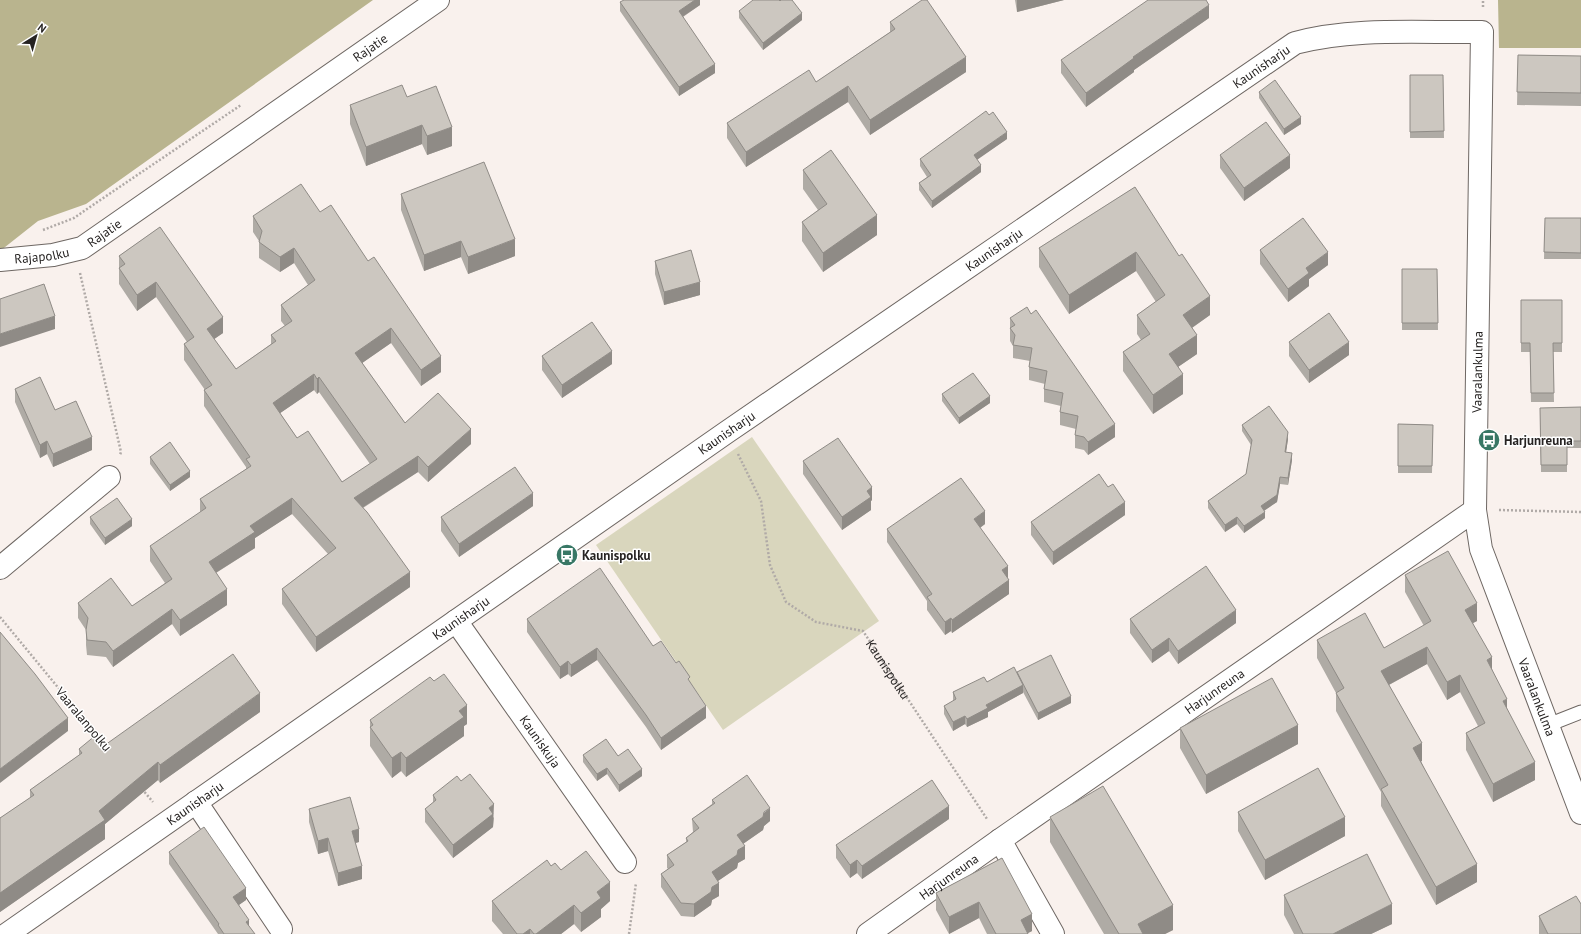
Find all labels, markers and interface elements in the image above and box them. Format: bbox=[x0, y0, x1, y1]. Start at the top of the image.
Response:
north arrow bbox=[16, 16, 56, 56]
text: N bbox=[35, 20, 49, 36]
street label: Rajatie bbox=[350, 30, 391, 66]
street label: Kaunisharju bbox=[1229, 41, 1293, 92]
street label: Rajatie bbox=[84, 215, 125, 251]
street label: Kaunisharju bbox=[962, 224, 1026, 275]
street label: Rajapolku bbox=[14, 243, 71, 268]
street label: Vaaralankulma bbox=[1468, 331, 1487, 414]
street label: Kaunisharju bbox=[695, 407, 759, 459]
bus stop icon: Harjunreuna bbox=[1476, 427, 1502, 453]
place label: Harjunreuna bbox=[1504, 432, 1573, 449]
bus stop icon: Kaunispolku bbox=[554, 542, 580, 568]
place label: Kaunispolku bbox=[582, 547, 651, 564]
street label: Kaunisharju bbox=[429, 592, 493, 644]
street label: Kaunispolku bbox=[862, 636, 914, 703]
street label: Vaaralankulma bbox=[1514, 655, 1559, 739]
street label: Harjunreuna bbox=[1181, 665, 1248, 718]
street label: Vaaralanpolku bbox=[51, 683, 115, 755]
street label: Kauniskuja bbox=[516, 712, 564, 771]
street label: Kaunisharju bbox=[163, 778, 227, 829]
street label: Harjunreuna bbox=[916, 850, 982, 904]

